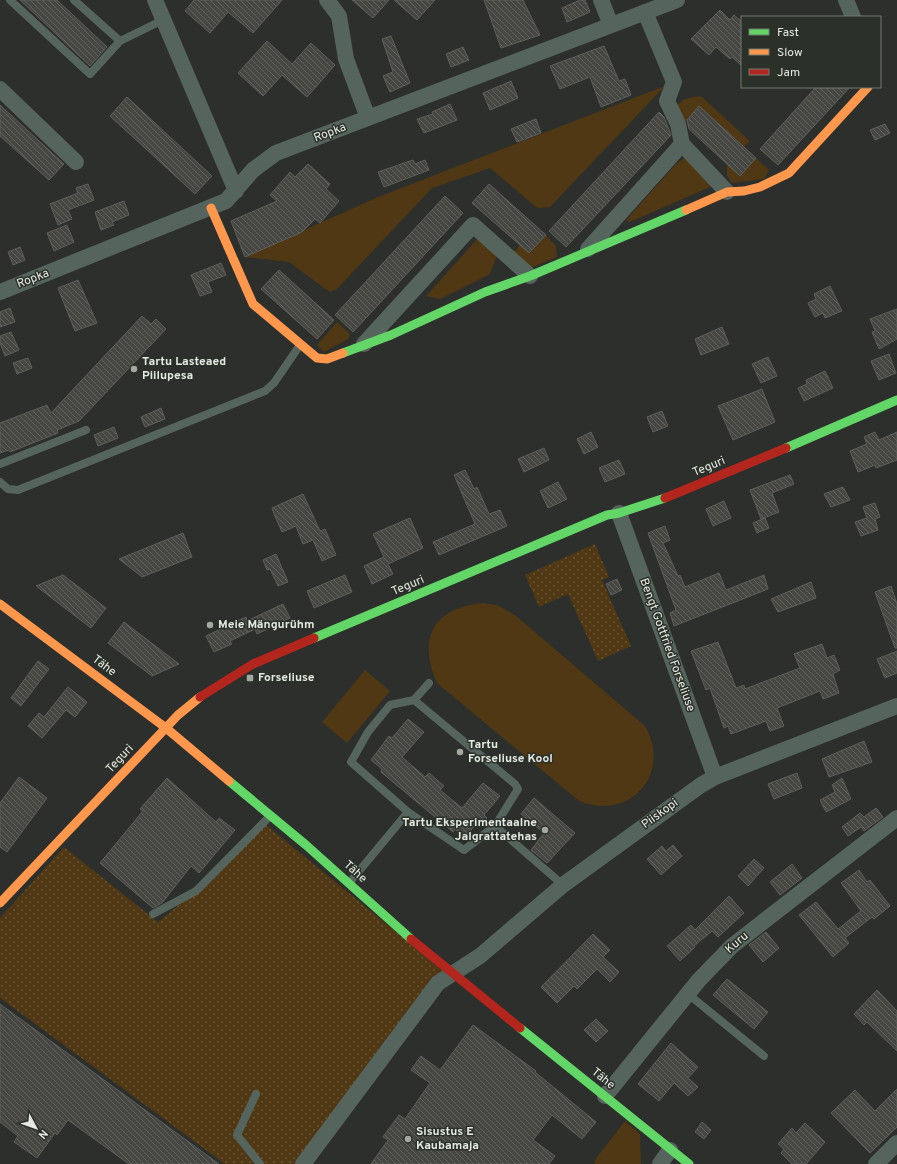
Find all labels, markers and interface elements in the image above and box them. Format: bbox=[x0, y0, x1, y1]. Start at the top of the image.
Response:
legend bbox=[741, 16, 881, 88]
text: Fast bbox=[777, 25, 799, 41]
text: Slow bbox=[777, 45, 803, 61]
text: Jam bbox=[777, 65, 800, 81]
street label: Ropka bbox=[312, 120, 348, 146]
street label: Ropka bbox=[15, 266, 51, 292]
place label: Tartu Lasteaed Piilupesa bbox=[142, 354, 226, 384]
marker: Tartu Lasteaed Piilupesa bbox=[129, 364, 139, 374]
street label: Teguri bbox=[690, 453, 728, 481]
street label: Teguri bbox=[389, 572, 427, 600]
street label: Bengt Gottfried Forseliuse bbox=[635, 576, 699, 714]
place label: Meie Mängurühm bbox=[218, 617, 315, 633]
marker: Meie Mängurühm bbox=[205, 620, 215, 630]
street label: Tähe bbox=[89, 652, 119, 680]
place label: Forseliuse bbox=[258, 670, 315, 686]
marker: Forseliuse bbox=[245, 673, 255, 683]
place label: Tartu Forseliuse Kool bbox=[468, 737, 553, 767]
street label: Teguri bbox=[103, 741, 137, 777]
marker: Tartu Forseliuse Kool bbox=[455, 747, 465, 757]
street label: Piiskopi bbox=[638, 795, 682, 833]
place label: Tartu Eksperimentaalne Jalgrattatehas bbox=[402, 815, 537, 845]
marker: Tartu Eksperimentaalne Jalgrattatehas bbox=[540, 825, 550, 835]
street label: Tähe bbox=[340, 857, 370, 887]
street label: Kuru bbox=[722, 928, 752, 958]
street label: Tähe bbox=[588, 1065, 618, 1093]
north arrow bbox=[16, 1108, 56, 1148]
place label: Sisustus E Kaubamaja bbox=[416, 1124, 479, 1154]
text: N bbox=[35, 1126, 51, 1141]
marker: Sisustus E Kaubamaja bbox=[403, 1134, 413, 1144]

